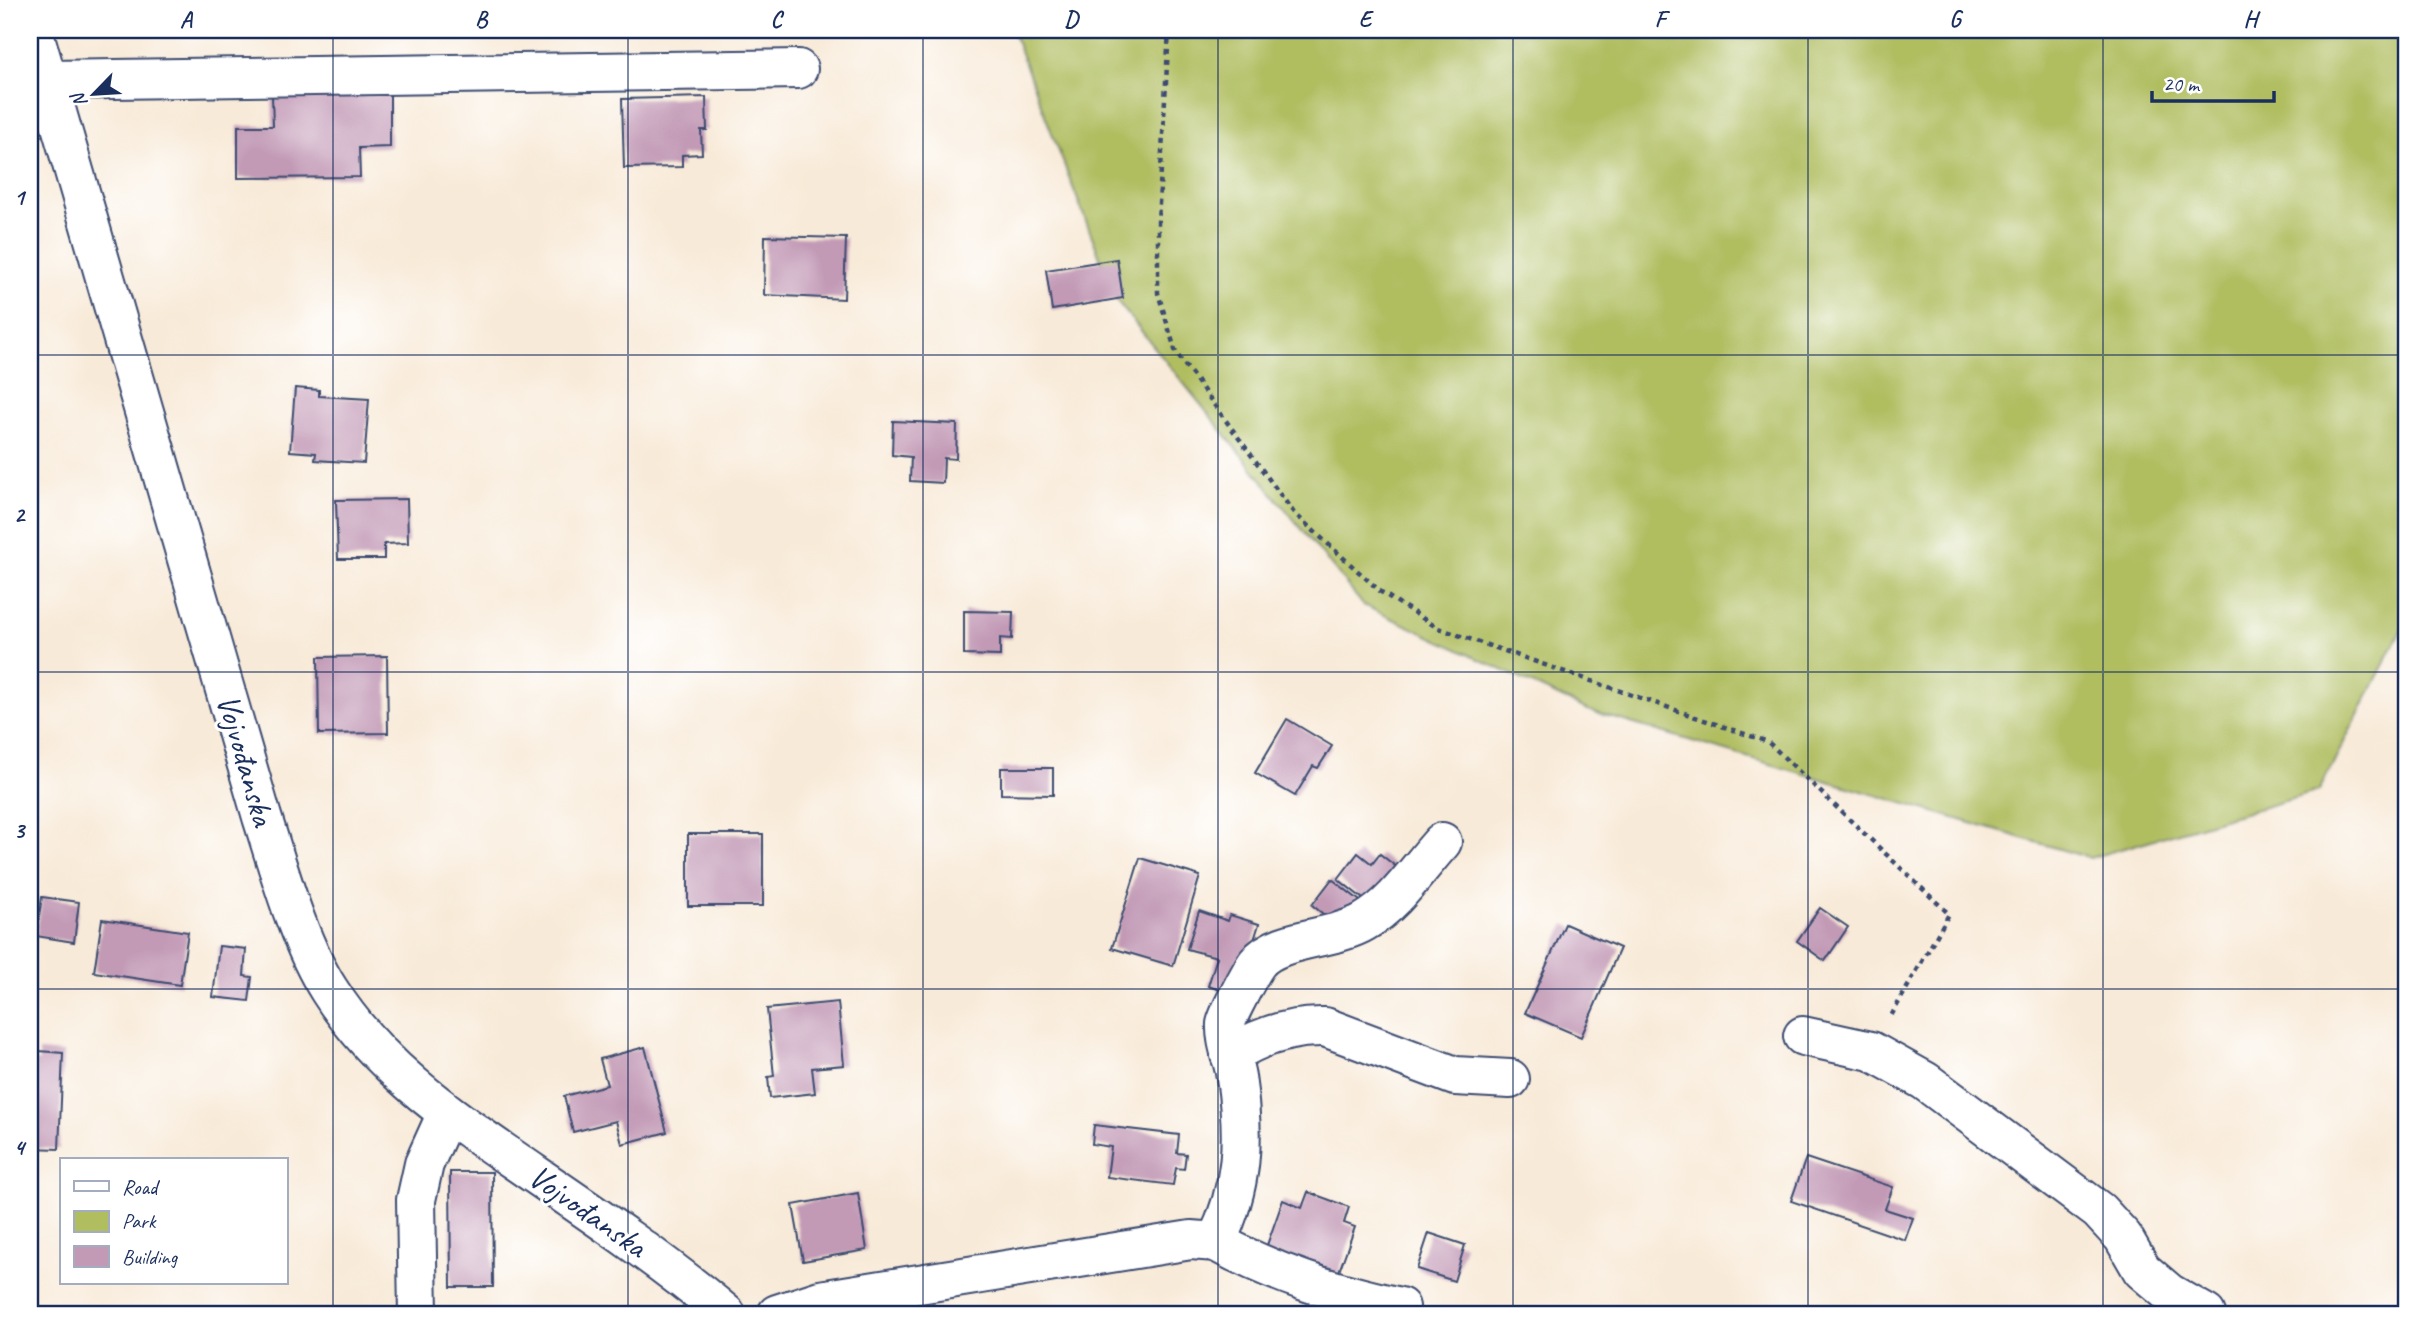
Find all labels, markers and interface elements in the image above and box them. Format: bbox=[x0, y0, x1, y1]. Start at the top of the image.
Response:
text: A bbox=[180, 5, 194, 34]
text: B bbox=[475, 5, 489, 34]
text: C bbox=[771, 5, 785, 34]
text: D bbox=[1064, 5, 1080, 34]
text: E bbox=[1359, 5, 1375, 34]
text: F bbox=[1655, 5, 1671, 34]
text: G bbox=[1949, 5, 1964, 34]
text: H bbox=[2243, 5, 2261, 34]
north arrow bbox=[60, 60, 130, 130]
scale bar bbox=[2152, 60, 2275, 104]
text: 20 m bbox=[2163, 71, 2201, 97]
text: N bbox=[65, 87, 93, 111]
text: 1 bbox=[14, 183, 27, 212]
text: 2 bbox=[14, 500, 27, 529]
street label: Vojvođanska bbox=[207, 689, 285, 832]
text: 3 bbox=[14, 816, 27, 845]
text: 4 bbox=[14, 1133, 27, 1162]
street label: Vojvođanska bbox=[521, 1155, 657, 1268]
legend bbox=[60, 1158, 287, 1284]
text: Road bbox=[122, 1174, 161, 1200]
text: Park bbox=[122, 1208, 157, 1234]
text: Building bbox=[122, 1244, 179, 1270]

